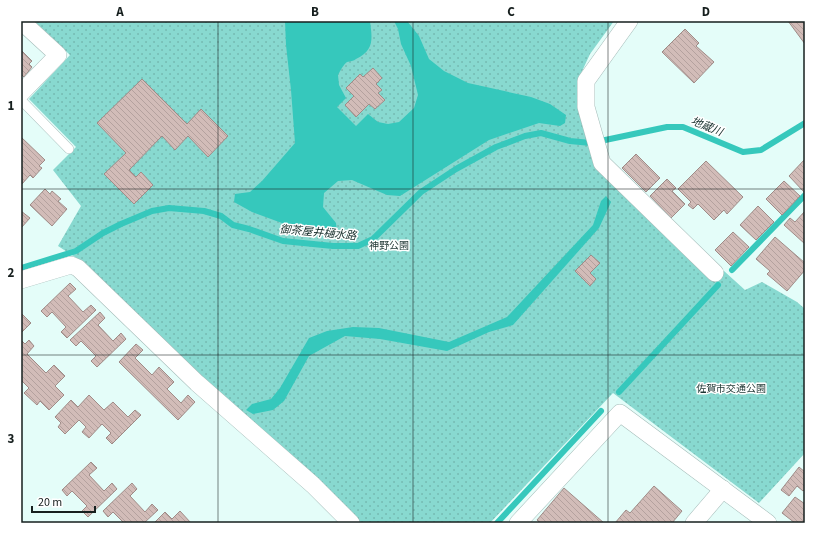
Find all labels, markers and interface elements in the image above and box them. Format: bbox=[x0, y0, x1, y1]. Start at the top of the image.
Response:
text: A bbox=[115, 3, 124, 21]
text: B bbox=[311, 3, 319, 21]
text: C bbox=[507, 3, 515, 21]
text: D bbox=[702, 3, 710, 21]
text: 1 bbox=[8, 97, 15, 115]
water label: 地蔵川 bbox=[689, 113, 726, 140]
water label: 御茶屋井樋水路 bbox=[279, 222, 358, 243]
park label: 神野公園 bbox=[369, 239, 409, 253]
text: 2 bbox=[8, 264, 15, 282]
park label: 佐賀市交通公園 bbox=[696, 382, 766, 396]
text: 3 bbox=[8, 430, 15, 448]
scale bar bbox=[32, 488, 95, 514]
text: 20 m bbox=[38, 494, 62, 511]

